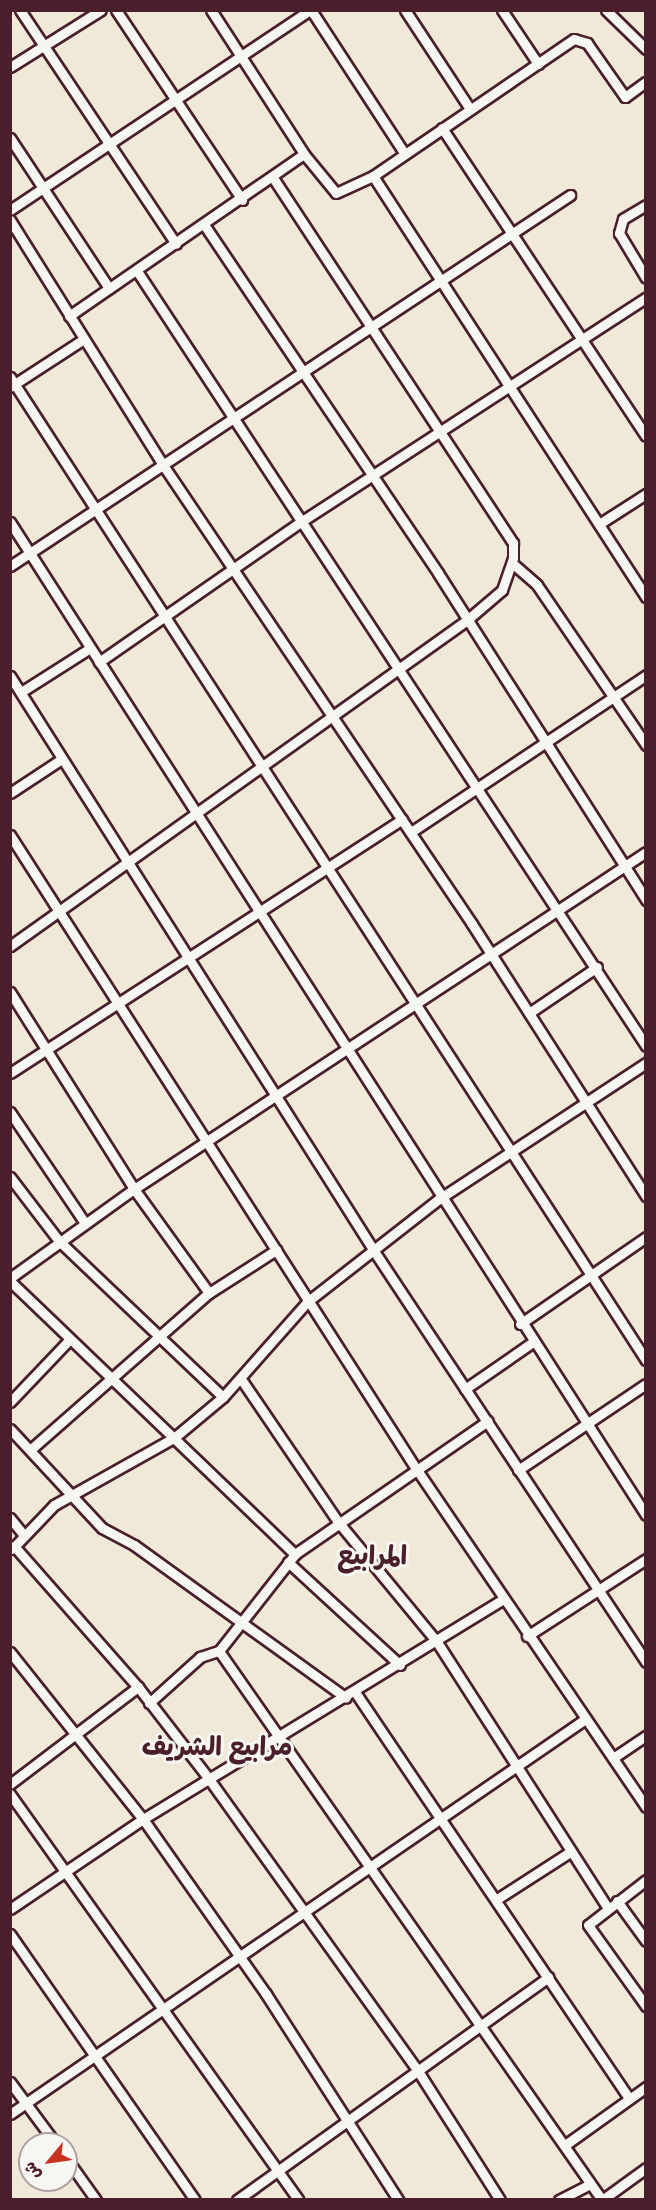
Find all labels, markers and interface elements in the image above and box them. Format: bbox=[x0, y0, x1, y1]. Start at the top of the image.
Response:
district label: المرابيع bbox=[337, 1543, 407, 1575]
district label: مرابيع الشريف bbox=[142, 1734, 292, 1766]
north arrow bbox=[18, 2132, 78, 2192]
text: ش bbox=[19, 2157, 48, 2183]

